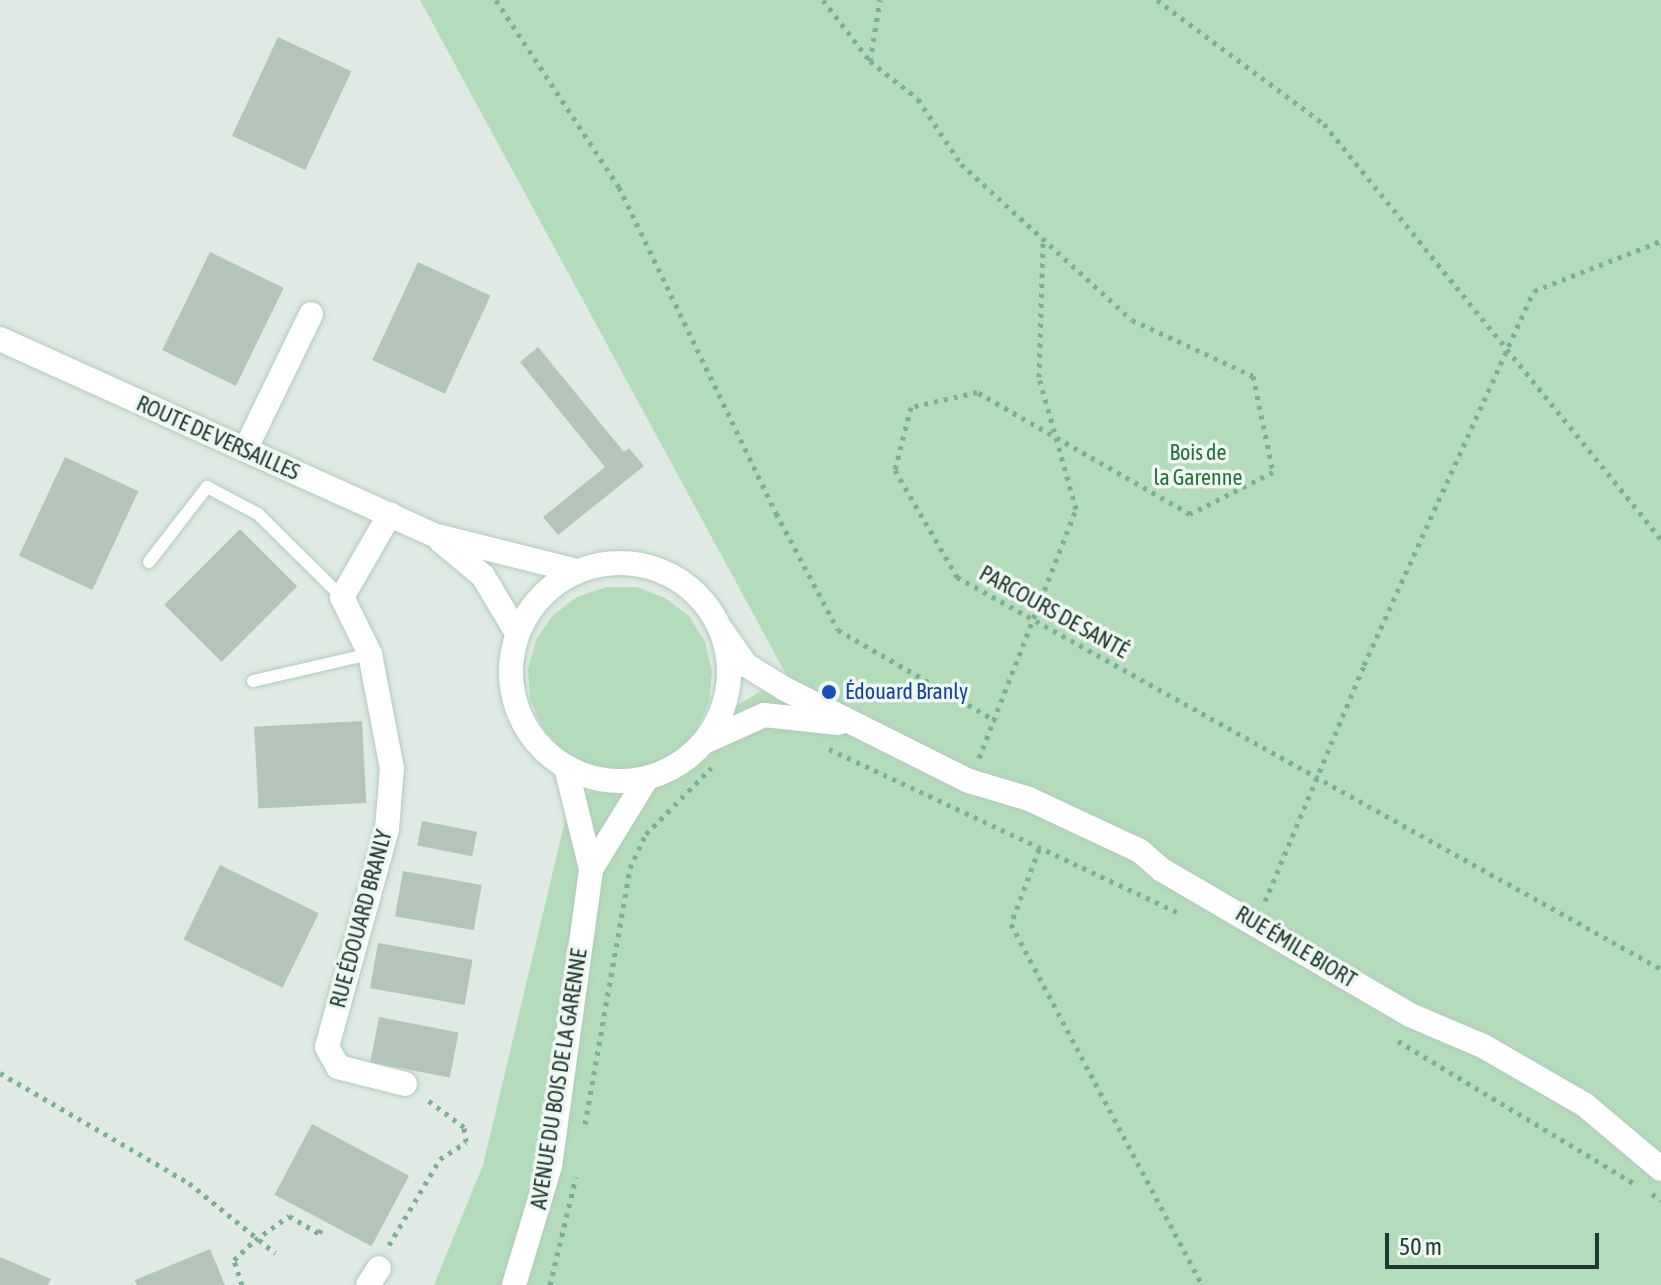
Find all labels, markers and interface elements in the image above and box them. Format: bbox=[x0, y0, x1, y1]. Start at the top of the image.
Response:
street label: ROUTE DE VERSAILLES bbox=[132, 390, 304, 486]
park label: Bois de la Garenne bbox=[1154, 439, 1242, 490]
street label: PARCOURS DE SANTÉ bbox=[975, 560, 1133, 664]
place label: Édouard Branly bbox=[845, 679, 968, 705]
marker: Édouard Branly bbox=[820, 683, 838, 701]
street label: RUE ÉDOUARD BRANLY bbox=[325, 827, 397, 1011]
street label: RUE ÉMILE BIORT bbox=[1231, 901, 1361, 993]
street label: AVENUE DU BOIS DE LA GARENNE bbox=[525, 947, 593, 1211]
scale bar bbox=[1389, 1217, 1603, 1267]
text: 50 m bbox=[1399, 1233, 1442, 1260]

